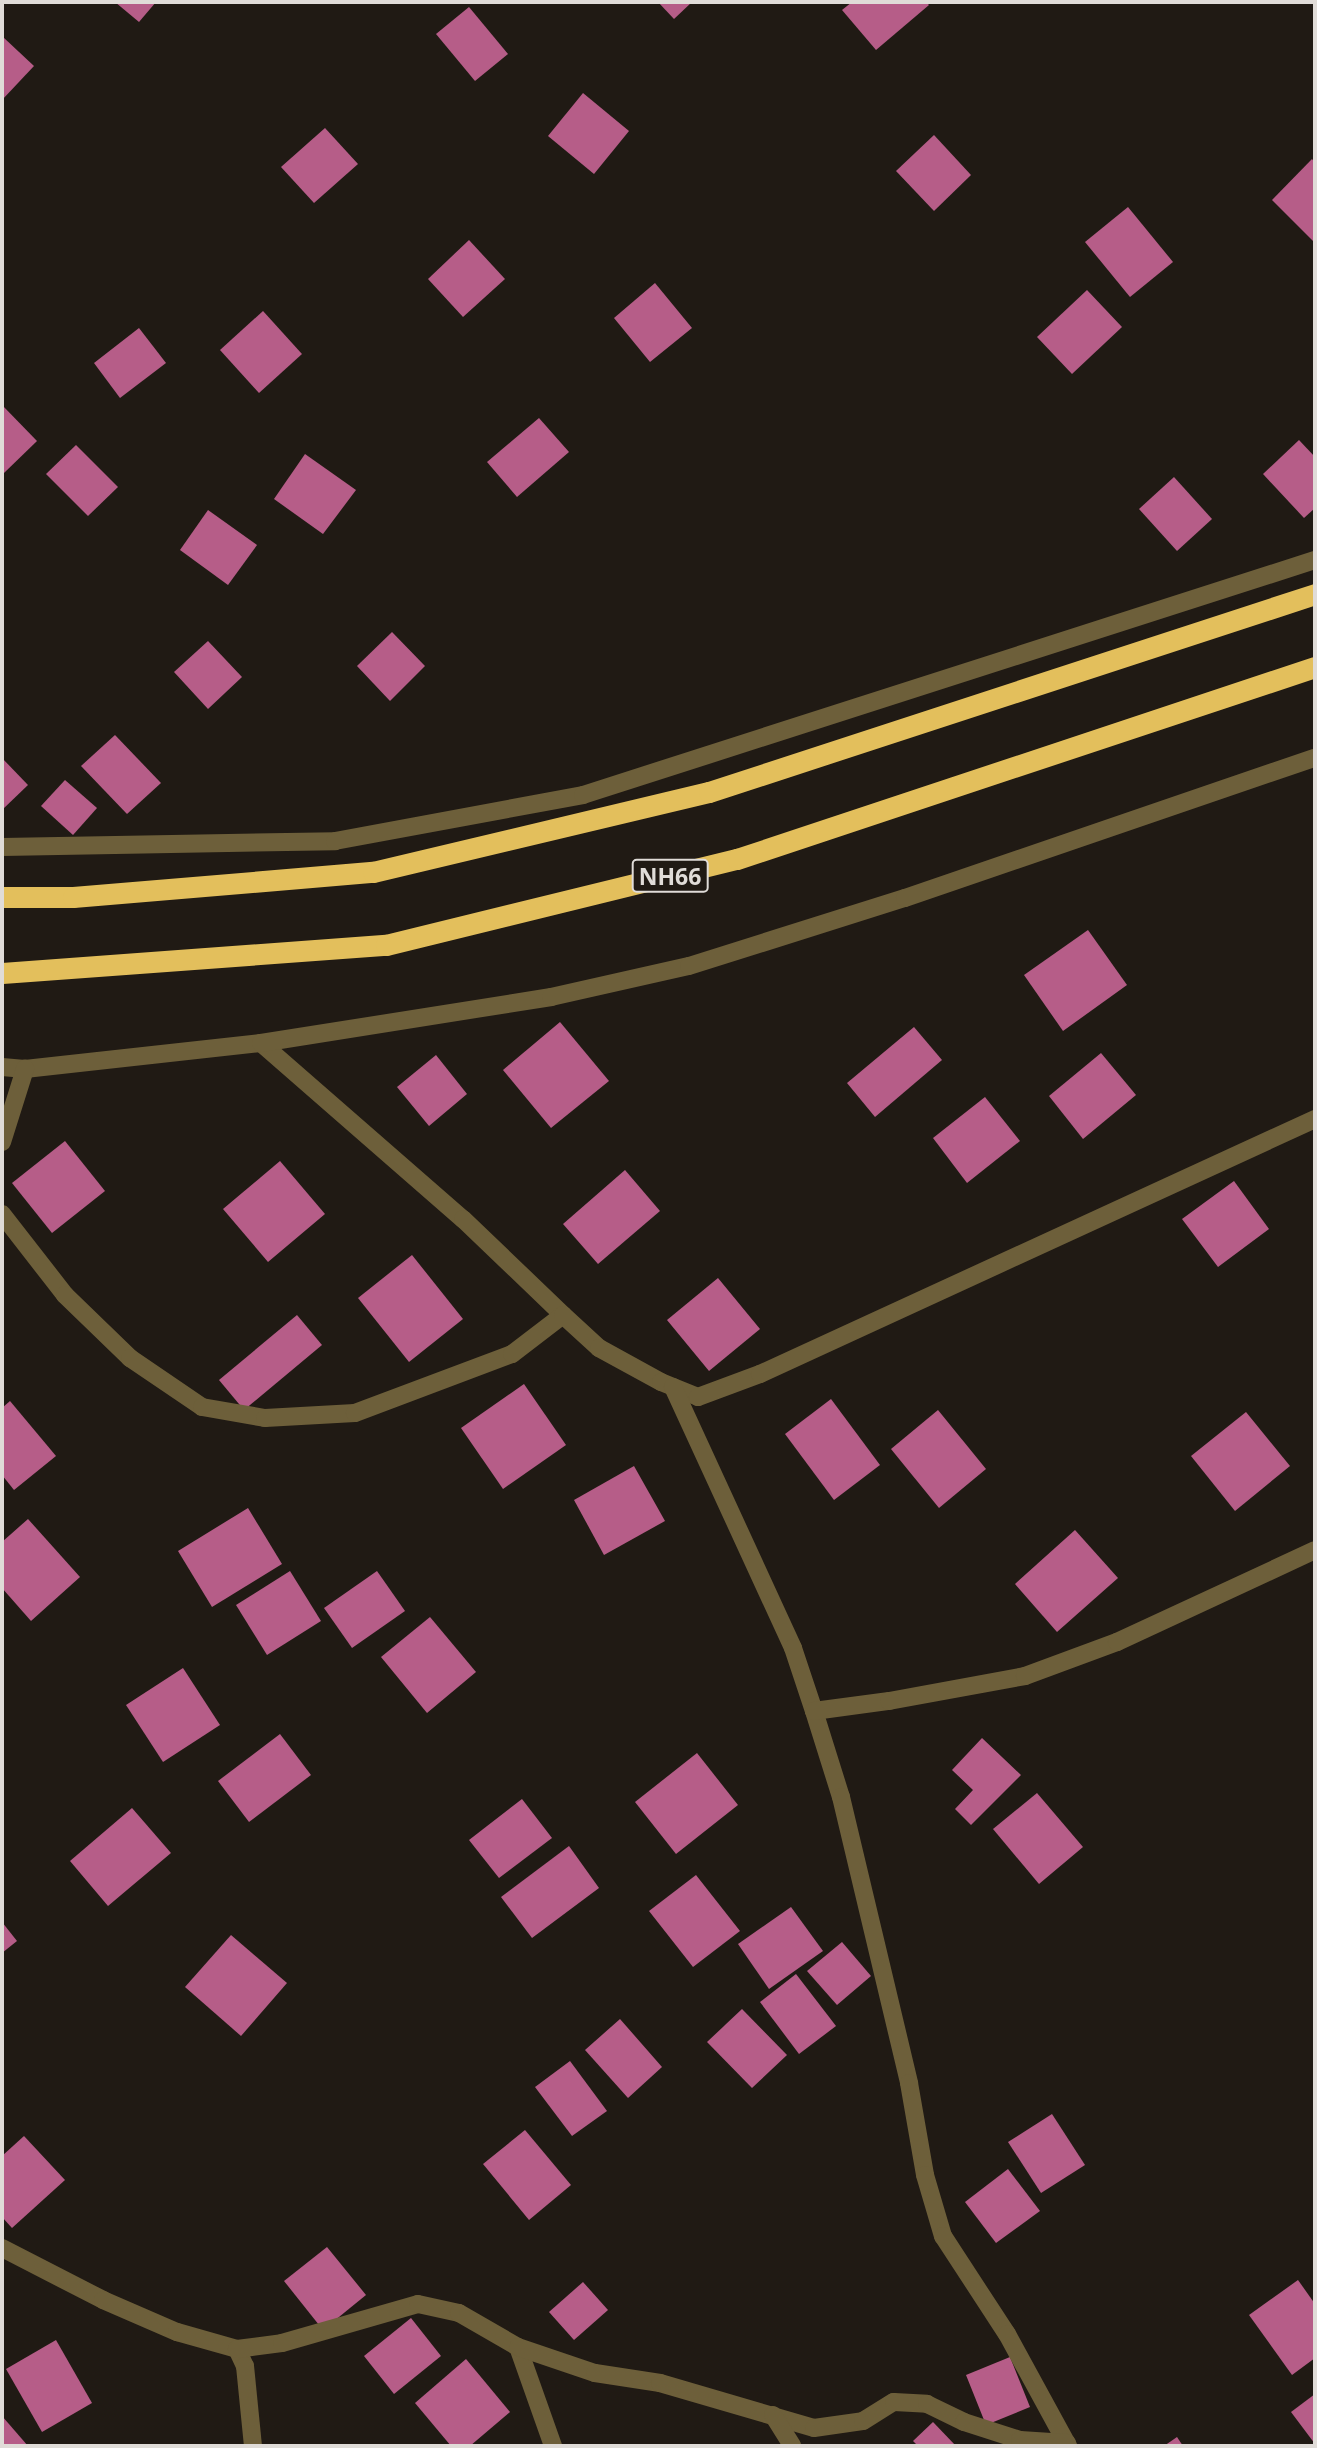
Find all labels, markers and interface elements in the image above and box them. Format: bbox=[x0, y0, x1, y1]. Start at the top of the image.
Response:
road number: NH66 bbox=[632, 856, 708, 896]

